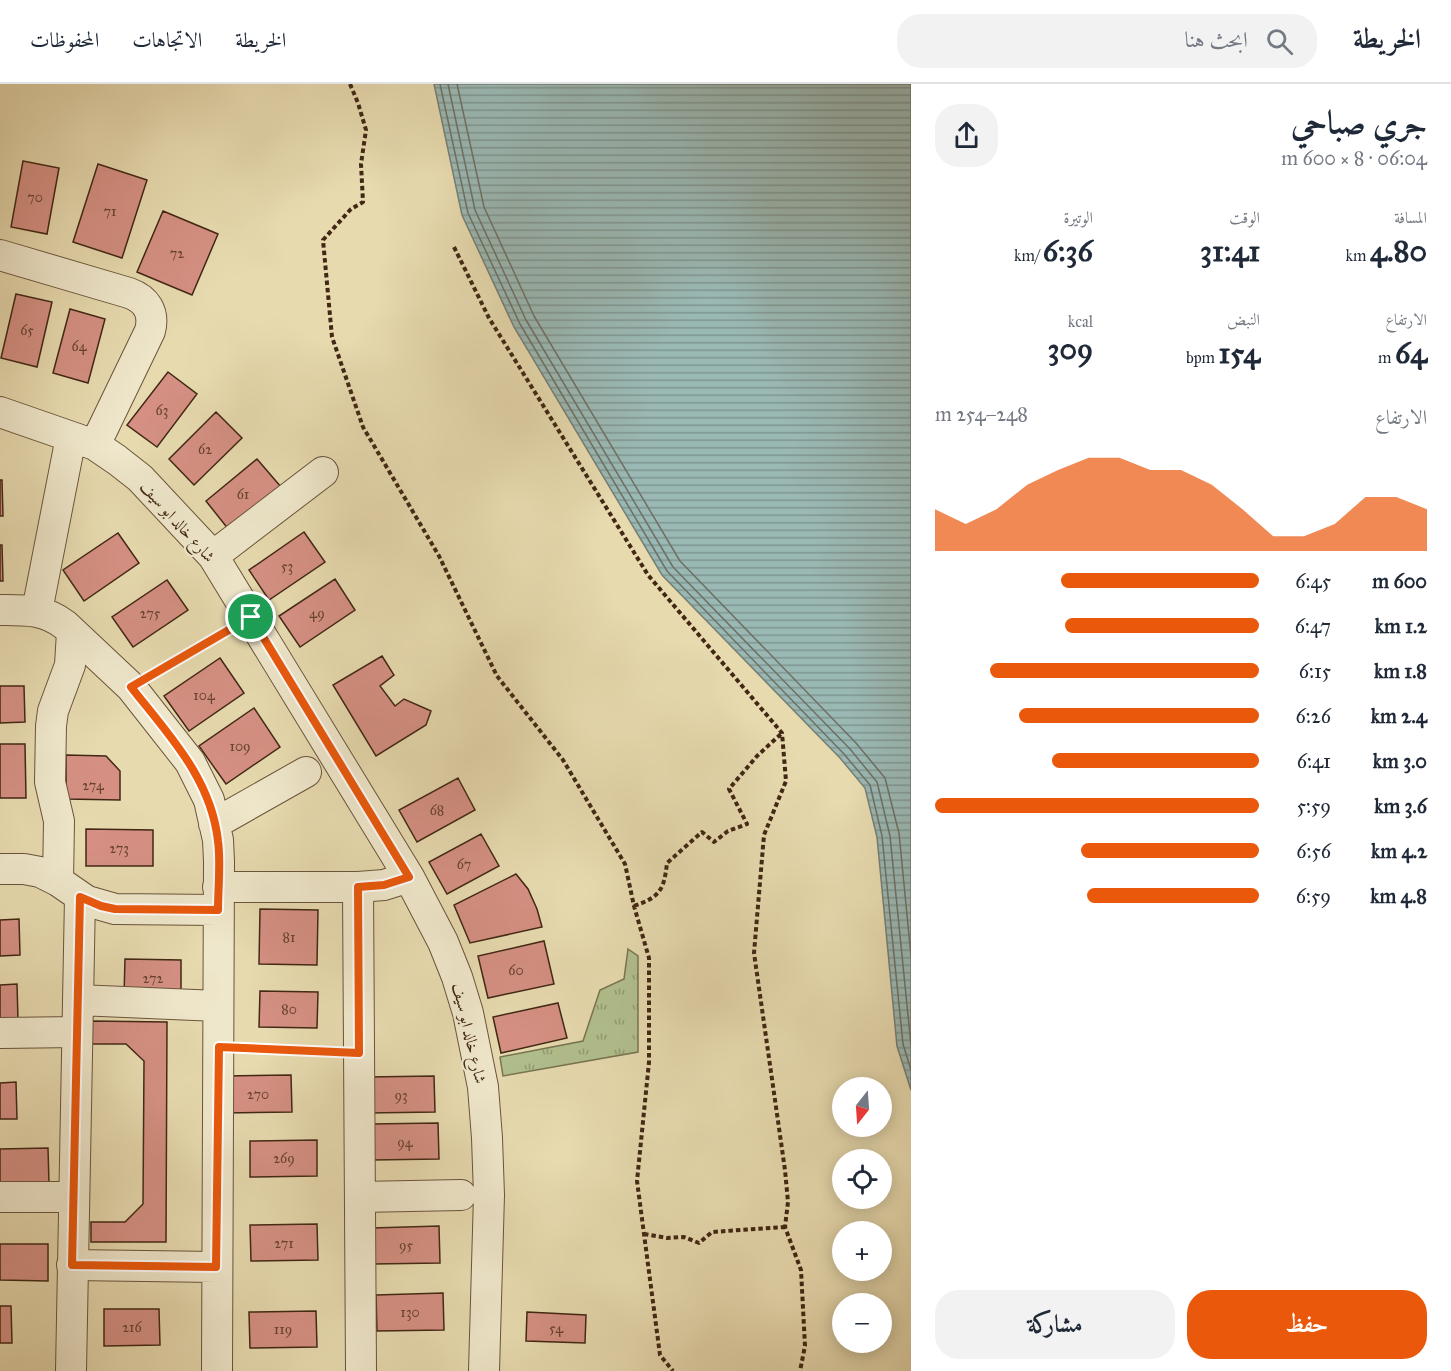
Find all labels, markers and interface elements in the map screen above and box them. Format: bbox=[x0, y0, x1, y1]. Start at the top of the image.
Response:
search box bbox=[897, 14, 1317, 68]
text: الخريطة bbox=[1353, 21, 1421, 56]
icon: search bbox=[1263, 25, 1296, 58]
text: ابحث هنا bbox=[1184, 26, 1248, 53]
text: المحفوظات bbox=[30, 27, 99, 53]
text: الاتجاهات bbox=[132, 27, 202, 53]
text: الخريطة bbox=[235, 27, 286, 53]
text: جري صباحي bbox=[1291, 103, 1427, 143]
button: share bbox=[935, 104, 998, 167]
text: 06:04 · 8 × 600 m bbox=[1281, 146, 1427, 170]
house number: 70 bbox=[27, 189, 43, 206]
house number: 71 bbox=[103, 203, 117, 220]
text: الوتيرة bbox=[1063, 208, 1093, 227]
text: الوقت bbox=[1229, 208, 1260, 227]
text: المسافة bbox=[1394, 208, 1427, 227]
text: 6:36 bbox=[1043, 233, 1093, 269]
text: 31:41 bbox=[1200, 233, 1260, 269]
text: 4.80 bbox=[1370, 233, 1427, 269]
house number: 72 bbox=[170, 245, 184, 262]
text: /km bbox=[1014, 246, 1043, 265]
text: km bbox=[1346, 246, 1370, 265]
text: النبض bbox=[1227, 310, 1260, 329]
text: الارتفاع bbox=[1385, 310, 1427, 329]
text: kcal bbox=[1068, 312, 1093, 331]
house number: 65 bbox=[20, 322, 34, 339]
text: 309 bbox=[1047, 331, 1093, 367]
text: 154 bbox=[1219, 335, 1260, 371]
text: 64 bbox=[1395, 335, 1427, 371]
house number: 64 bbox=[72, 338, 88, 355]
text: bpm bbox=[1186, 348, 1219, 367]
text: m bbox=[1378, 348, 1395, 367]
house number: 63 bbox=[156, 402, 168, 419]
text: 248–254 m bbox=[935, 402, 1028, 426]
text: الارتفاع bbox=[1375, 405, 1427, 429]
house number: 62 bbox=[198, 441, 212, 458]
street label: شارع خالد ابو سيف bbox=[133, 477, 219, 569]
house number: 61 bbox=[237, 486, 250, 503]
house number: 53 bbox=[281, 558, 293, 575]
text: 6:45 bbox=[1295, 569, 1331, 593]
text: 600 m bbox=[1372, 569, 1427, 593]
pin bbox=[225, 591, 276, 642]
icon: arrive bbox=[234, 600, 267, 633]
house number: 275 bbox=[140, 605, 161, 622]
house number: 49 bbox=[309, 605, 325, 622]
text: 6:47 bbox=[1295, 614, 1331, 638]
text: 1.2 km bbox=[1375, 614, 1427, 638]
text: 6:15 bbox=[1299, 659, 1331, 683]
text: 1.8 km bbox=[1374, 659, 1427, 683]
house number: 104 bbox=[193, 687, 216, 704]
text: 6:26 bbox=[1296, 704, 1331, 728]
text: 2.4 km bbox=[1371, 704, 1427, 728]
house number: 109 bbox=[229, 738, 251, 755]
text: 6:41 bbox=[1297, 749, 1331, 773]
text: 3.0 km bbox=[1373, 749, 1427, 773]
house number: 274 bbox=[82, 777, 105, 794]
text: 5:59 bbox=[1297, 794, 1331, 818]
text: 3.6 km bbox=[1374, 794, 1427, 818]
house number: 68 bbox=[430, 802, 444, 819]
text: 6:56 bbox=[1296, 839, 1331, 863]
text: 4.2 km bbox=[1371, 839, 1427, 863]
house number: 273 bbox=[109, 840, 129, 857]
house number: 67 bbox=[457, 856, 471, 873]
text: 6:59 bbox=[1296, 884, 1331, 908]
text: 4.8 km bbox=[1370, 884, 1427, 908]
house number: 81 bbox=[283, 929, 296, 946]
house number: 60 bbox=[508, 962, 524, 979]
house number: 272 bbox=[143, 970, 164, 987]
street label: شارع خالد ابو سيف bbox=[445, 981, 490, 1086]
house number: 80 bbox=[281, 1001, 297, 1018]
north arrow bbox=[832, 1077, 892, 1137]
map controls bbox=[832, 1077, 892, 1353]
house number: 270 bbox=[247, 1086, 269, 1103]
house number: 93 bbox=[394, 1087, 408, 1104]
house number: 94 bbox=[397, 1134, 414, 1151]
button: locate bbox=[832, 1149, 892, 1209]
house number: 269 bbox=[273, 1150, 295, 1167]
button: + bbox=[832, 1221, 892, 1281]
house number: 271 bbox=[274, 1235, 294, 1252]
house number: 95 bbox=[399, 1237, 414, 1254]
button: مشاركة bbox=[935, 1290, 1175, 1359]
button: حفظ bbox=[1187, 1290, 1427, 1359]
button: − bbox=[832, 1293, 892, 1353]
house number: 130 bbox=[400, 1304, 420, 1321]
house number: 216 bbox=[122, 1319, 143, 1336]
house number: 54 bbox=[549, 1320, 564, 1337]
house number: 119 bbox=[274, 1321, 292, 1338]

